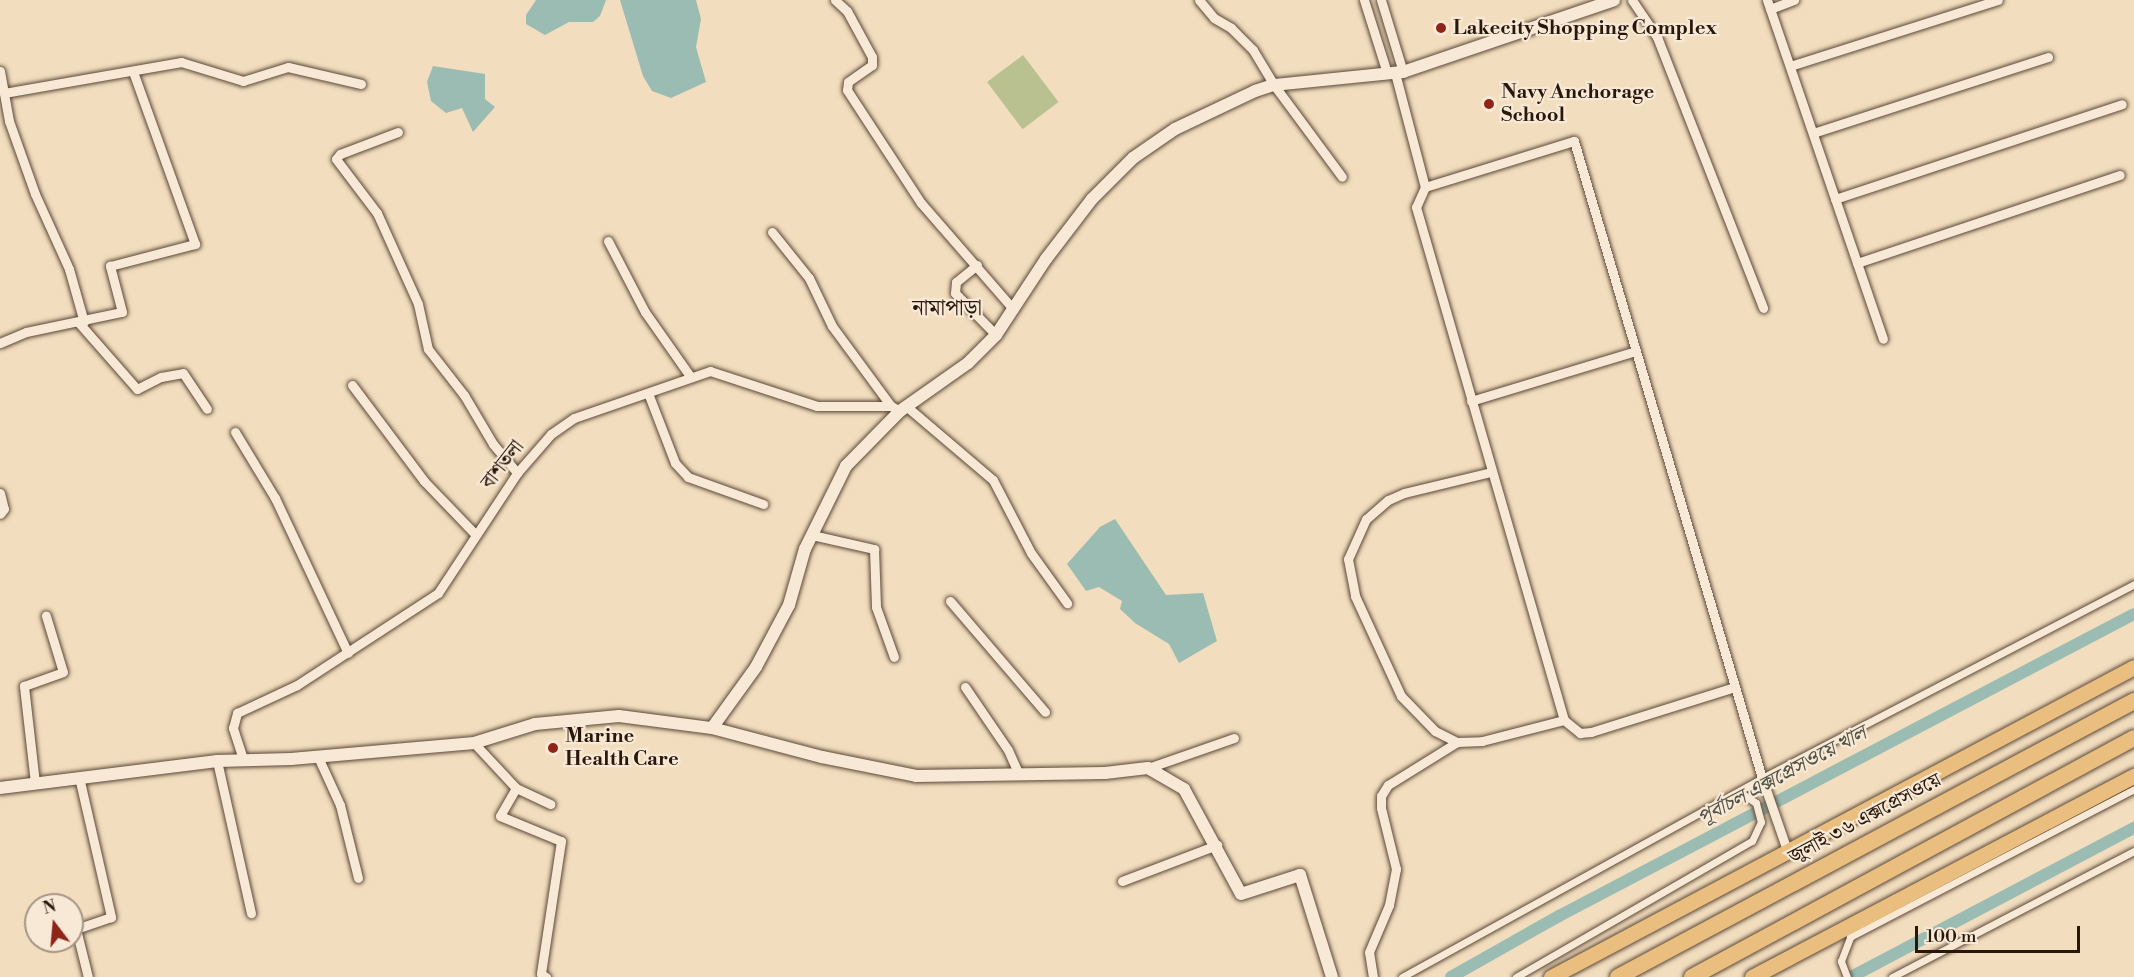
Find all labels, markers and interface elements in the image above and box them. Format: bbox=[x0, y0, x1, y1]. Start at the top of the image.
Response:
place label: Lakecity Shopping Complex bbox=[1453, 16, 1717, 40]
marker: Lakecity Shopping Complex bbox=[1434, 21, 1448, 35]
place label: Navy Anchorage School bbox=[1501, 80, 1654, 127]
marker: Navy Anchorage School bbox=[1482, 97, 1496, 111]
district label: নামাপাড়া bbox=[912, 296, 982, 322]
street label: বাশতলা bbox=[476, 436, 530, 494]
water label: পূর্বাচল এক্সপ্রেসওয়ে খাল bbox=[1693, 721, 1871, 831]
place label: Marine Health Care bbox=[565, 724, 679, 771]
marker: Marine Health Care bbox=[546, 741, 560, 755]
street label: জুলাই ৩৬ এক্সপ্রেসওয়ে bbox=[1785, 769, 1945, 869]
north arrow bbox=[24, 893, 84, 953]
text: N bbox=[41, 896, 58, 919]
scale bar bbox=[1918, 914, 2083, 952]
text: 100 m bbox=[1926, 925, 1977, 948]

